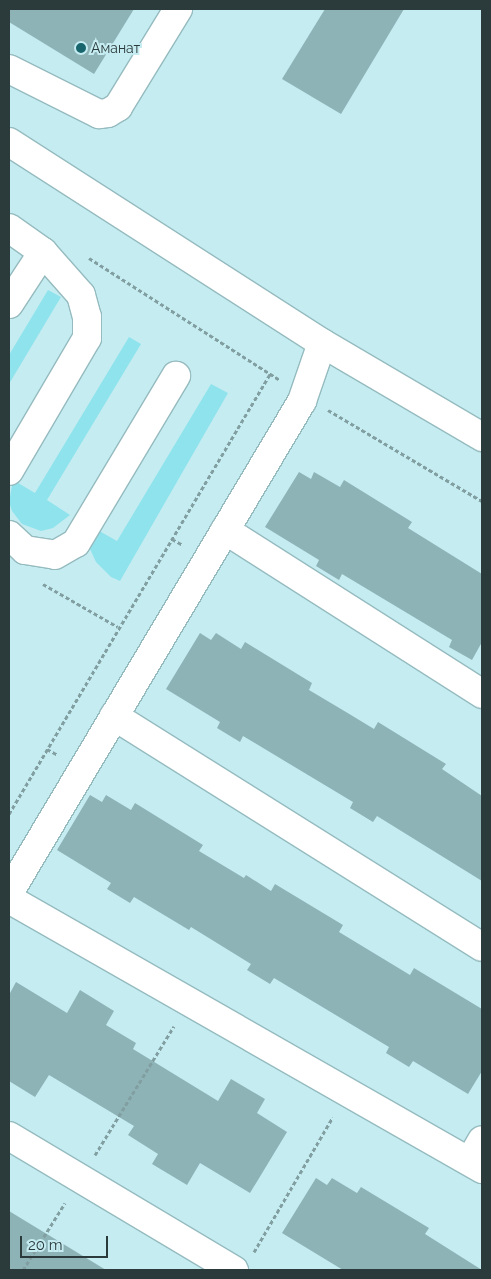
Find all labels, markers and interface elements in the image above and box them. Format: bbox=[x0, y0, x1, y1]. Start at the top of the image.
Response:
place label: Аманат bbox=[91, 40, 140, 56]
marker: Аманат bbox=[75, 42, 87, 54]
scale bar bbox=[22, 1226, 110, 1258]
text: 20 m bbox=[28, 1236, 63, 1254]

